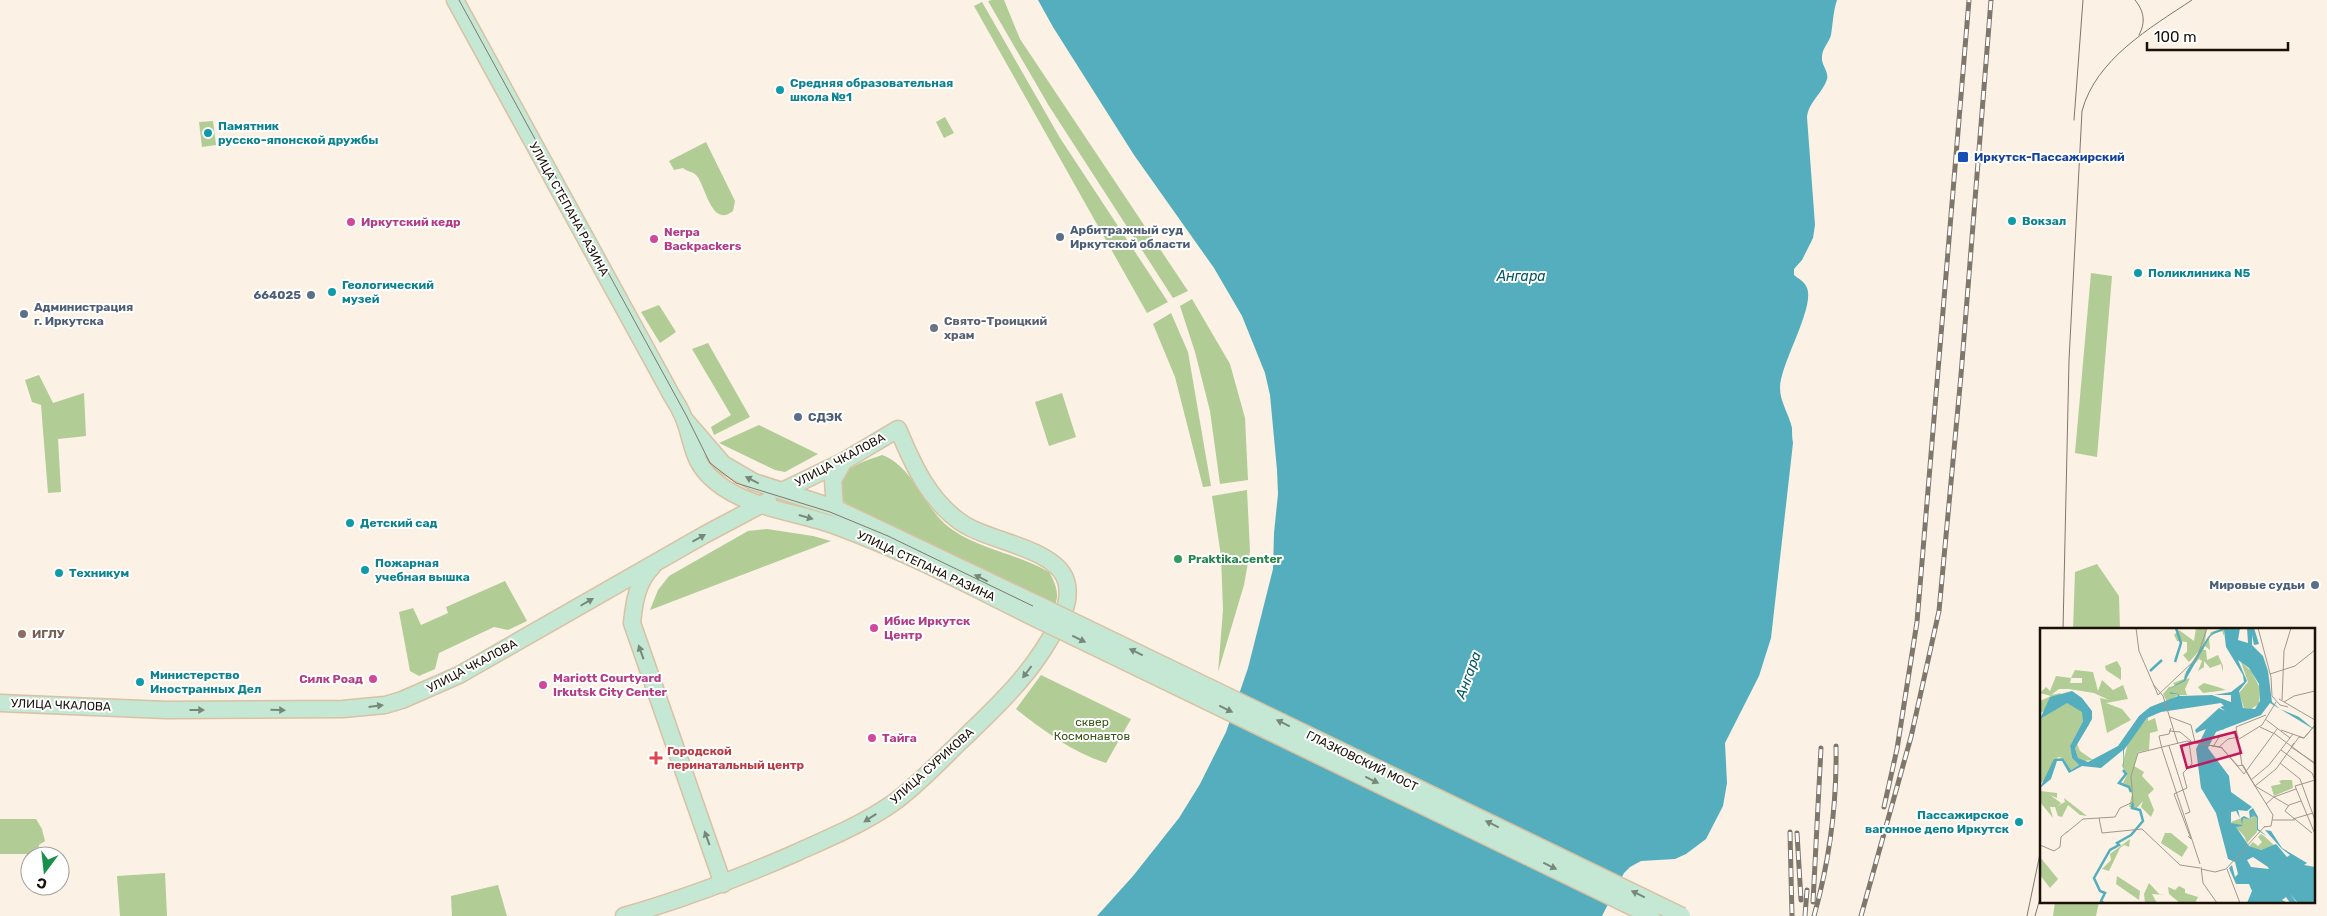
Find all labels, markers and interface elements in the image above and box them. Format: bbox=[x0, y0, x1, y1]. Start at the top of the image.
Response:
scale bar bbox=[2147, 20, 2288, 52]
text: 100 m bbox=[2154, 28, 2196, 46]
place label: Средняя образовательная школа №1 bbox=[790, 76, 953, 104]
marker: Средняя образовательная школа №1 bbox=[774, 84, 786, 96]
place label: Памятник русско-японской дружбы bbox=[218, 119, 378, 147]
marker: Памятник русско-японской дружбы bbox=[202, 127, 214, 139]
street label: УЛИЦА СТЕПАНА РАЗИНА bbox=[526, 140, 612, 278]
marker: Иркутск-Пассажирский bbox=[1956, 150, 1970, 164]
place label: Иркутск-Пассажирский bbox=[1974, 150, 2125, 164]
place label: Вокзал bbox=[2022, 214, 2066, 228]
place label: Иркутский кедр bbox=[361, 215, 461, 229]
marker: Вокзал bbox=[2006, 215, 2018, 227]
marker: Иркутский кедр bbox=[345, 216, 357, 228]
place label: Арбитражный суд Иркутской области bbox=[1070, 223, 1190, 251]
place label: Nerpa Backpackers bbox=[664, 225, 742, 253]
marker: Арбитражный суд Иркутской области bbox=[1054, 231, 1066, 243]
marker: Nerpa Backpackers bbox=[648, 233, 660, 245]
place label: Поликлиника N5 bbox=[2148, 266, 2251, 280]
marker: Поликлиника N5 bbox=[2132, 267, 2144, 279]
water label: Ангара bbox=[1496, 268, 1545, 285]
place label: Геологический музей bbox=[342, 278, 434, 306]
marker: Геологический музей bbox=[326, 286, 338, 298]
place label: 664025 bbox=[253, 288, 301, 302]
marker: 664025 bbox=[305, 289, 317, 301]
place label: Администрация г. Иркутска bbox=[34, 300, 133, 328]
marker: Администрация г. Иркутска bbox=[18, 308, 30, 320]
place label: Свято-Троицкий храм bbox=[944, 314, 1047, 342]
marker: Свято-Троицкий храм bbox=[928, 322, 940, 334]
place label: СДЭК bbox=[808, 410, 843, 424]
marker: СДЭК bbox=[792, 411, 804, 423]
street label: УЛИЦА ЧКАЛОВА bbox=[793, 430, 887, 490]
one-way arrow bbox=[744, 476, 759, 484]
one-way arrow bbox=[798, 513, 813, 521]
place label: Детский сад bbox=[360, 516, 437, 530]
marker: Детский сад bbox=[344, 517, 356, 529]
street label: УЛИЦА СТЕПАНА РАЗИНА bbox=[855, 528, 997, 604]
one-way arrow bbox=[692, 534, 707, 542]
place label: Praktika.center bbox=[1188, 552, 1283, 566]
marker: Praktika.center bbox=[1172, 553, 1184, 565]
place label: Пожарная учебная вышка bbox=[375, 556, 470, 584]
marker: Пожарная учебная вышка bbox=[359, 564, 371, 576]
place label: Техникум bbox=[69, 566, 129, 580]
marker: Техникум bbox=[53, 567, 65, 579]
one-way arrow bbox=[974, 574, 988, 582]
place label: Мировые судьи bbox=[2209, 578, 2305, 592]
marker: Мировые судьи bbox=[2309, 579, 2321, 591]
one-way arrow bbox=[581, 598, 594, 607]
place label: Ибис Иркутск Центр bbox=[884, 614, 971, 642]
marker: Ибис Иркутск Центр bbox=[868, 622, 880, 634]
place label: ИГЛУ bbox=[32, 627, 65, 641]
marker: ИГЛУ bbox=[16, 628, 28, 640]
inset map bbox=[2040, 628, 2314, 904]
one-way arrow bbox=[1072, 635, 1086, 643]
street label: УЛИЦА ЧКАЛОВА bbox=[425, 636, 519, 696]
one-way arrow bbox=[637, 644, 645, 659]
one-way arrow bbox=[1129, 648, 1144, 656]
water label: Ангара bbox=[1452, 649, 1485, 702]
one-way arrow bbox=[1022, 665, 1032, 679]
place label: Министерство Иностранных Дел bbox=[150, 668, 261, 696]
place label: Mariott Courtyard Irkutsk City Center bbox=[553, 671, 668, 699]
place label: Силк Роад bbox=[299, 672, 363, 686]
marker: Силк Роад bbox=[367, 673, 379, 685]
marker: Министерство Иностранных Дел bbox=[134, 676, 146, 688]
marker: Mariott Courtyard Irkutsk City Center bbox=[537, 679, 549, 691]
street label: УЛИЦА ЧКАЛОВА bbox=[11, 696, 111, 714]
one-way arrow bbox=[368, 702, 384, 710]
one-way arrow bbox=[1219, 705, 1233, 713]
one-way arrow bbox=[190, 706, 206, 714]
one-way arrow bbox=[270, 706, 286, 714]
park label: сквер Космонавтов bbox=[1054, 715, 1130, 743]
one-way arrow bbox=[1276, 718, 1290, 726]
street label: УЛИЦА СУРИКОВА bbox=[888, 725, 976, 807]
street label: ГЛАЗКОВСКИЙ МОСТ bbox=[1304, 728, 1420, 794]
place label: Тайга bbox=[882, 731, 917, 745]
marker: Тайга bbox=[866, 732, 878, 744]
place label: Городской перинатальный центр bbox=[667, 744, 804, 772]
marker: Городской перинатальный центр bbox=[649, 751, 663, 765]
one-way arrow bbox=[1365, 776, 1379, 784]
place label: Пассажирское вагонное депо Иркутск bbox=[1865, 808, 2010, 836]
one-way arrow bbox=[863, 813, 876, 822]
marker: Пассажирское вагонное депо Иркутск bbox=[2013, 816, 2025, 828]
one-way arrow bbox=[1485, 819, 1499, 827]
one-way arrow bbox=[703, 831, 710, 846]
north arrow bbox=[20, 846, 70, 896]
one-way arrow bbox=[1542, 862, 1557, 870]
text: С bbox=[35, 874, 49, 893]
one-way arrow bbox=[1631, 890, 1646, 899]

